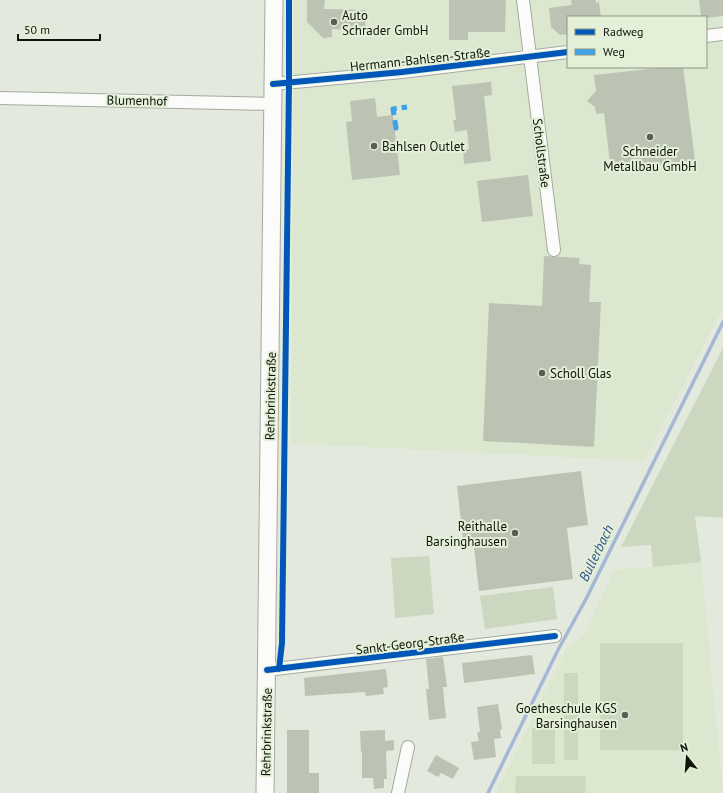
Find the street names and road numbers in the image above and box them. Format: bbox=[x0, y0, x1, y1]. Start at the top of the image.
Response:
street label: Hermann-Bahlsen-Straße bbox=[349, 44, 491, 75]
street label: Blumenhof bbox=[106, 91, 168, 110]
street label: Schollstraße bbox=[529, 118, 554, 189]
street label: Rehrbrinkstraße bbox=[261, 352, 280, 440]
street label: Sankt-Georg-Straße bbox=[355, 628, 465, 659]
street label: Rehrbrinkstraße bbox=[257, 688, 276, 776]

